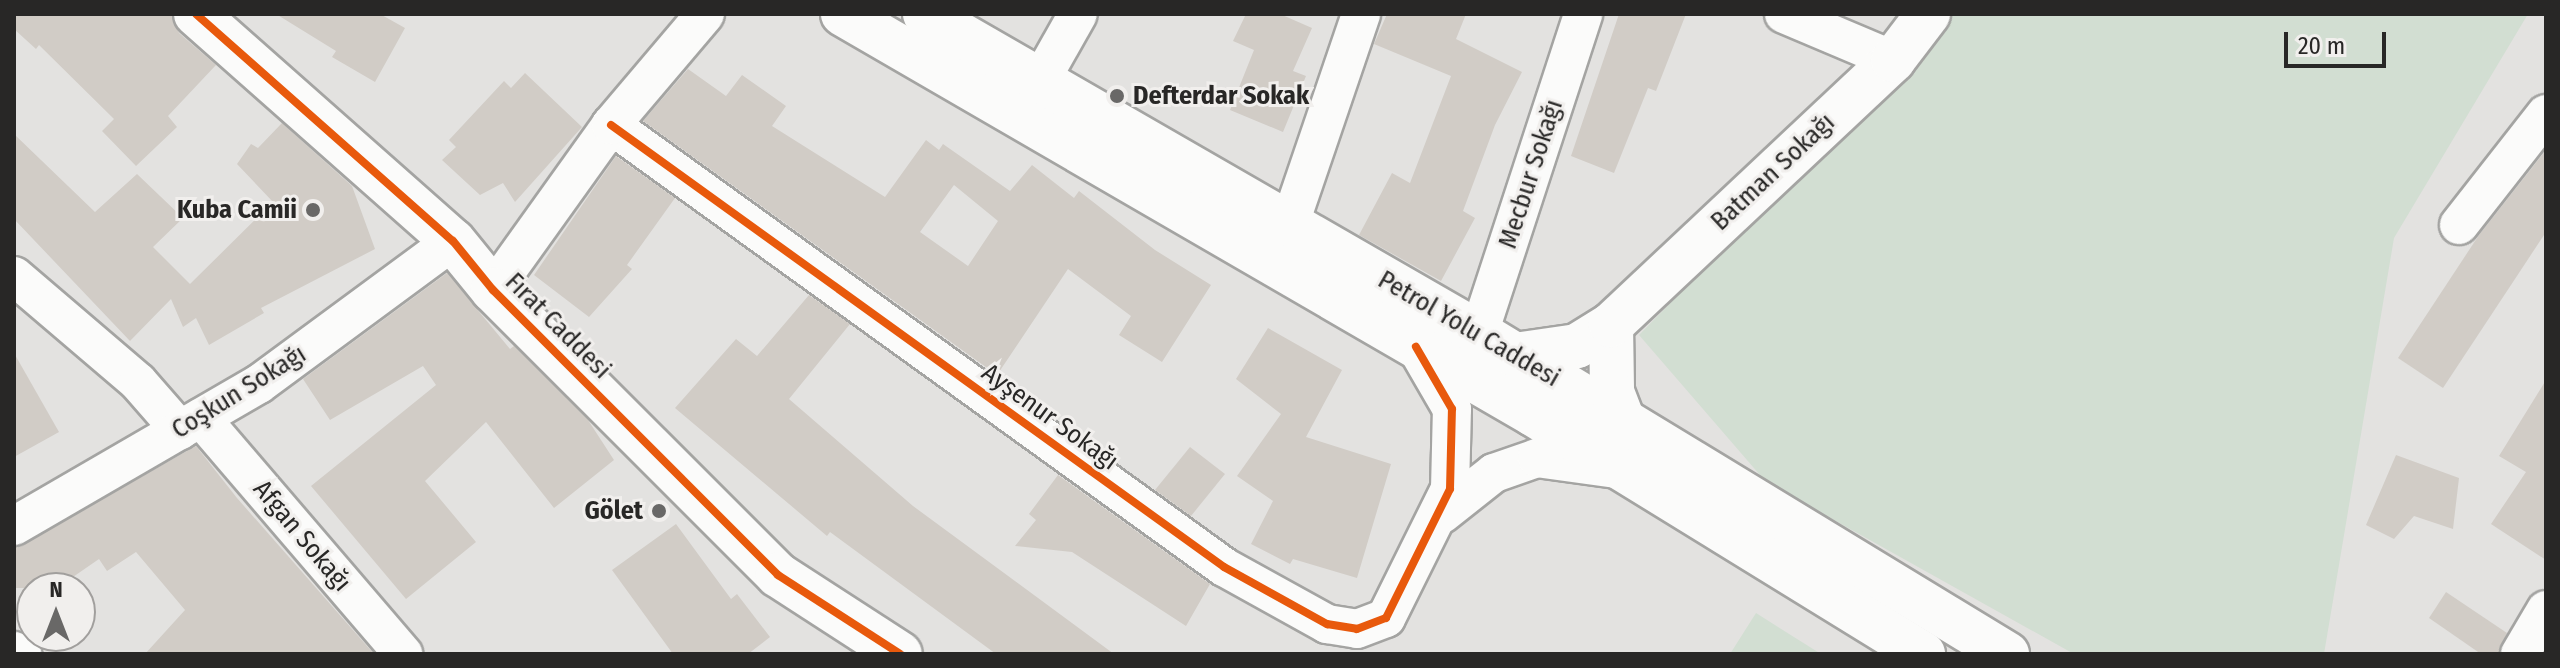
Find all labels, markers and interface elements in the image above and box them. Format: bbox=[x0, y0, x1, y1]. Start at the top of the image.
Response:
scale bar bbox=[2288, 16, 2390, 66]
text: 20 m bbox=[2298, 32, 2345, 60]
place label: Defterdar Sokak bbox=[1133, 80, 1309, 112]
marker: Defterdar Sokak bbox=[1108, 87, 1126, 105]
street label: Mecbur Sokağı bbox=[1492, 96, 1570, 252]
street label: Batman Sokağı bbox=[1705, 107, 1841, 237]
place label: Kuba Camii bbox=[177, 194, 297, 226]
marker: Kuba Camii bbox=[304, 201, 322, 219]
street label: Petrol Yolu Caddesi bbox=[1372, 264, 1566, 394]
street label: Fırat Caddesi bbox=[499, 267, 617, 385]
street label: Coşkun Sokağı bbox=[166, 338, 312, 446]
street label: Ayşenur Sokağı bbox=[976, 357, 1124, 477]
street label: Afgan Sokağı bbox=[247, 474, 357, 598]
place label: Gölet bbox=[584, 495, 643, 527]
marker: Gölet bbox=[650, 502, 668, 520]
north arrow bbox=[16, 572, 96, 652]
text: N bbox=[49, 576, 63, 603]

